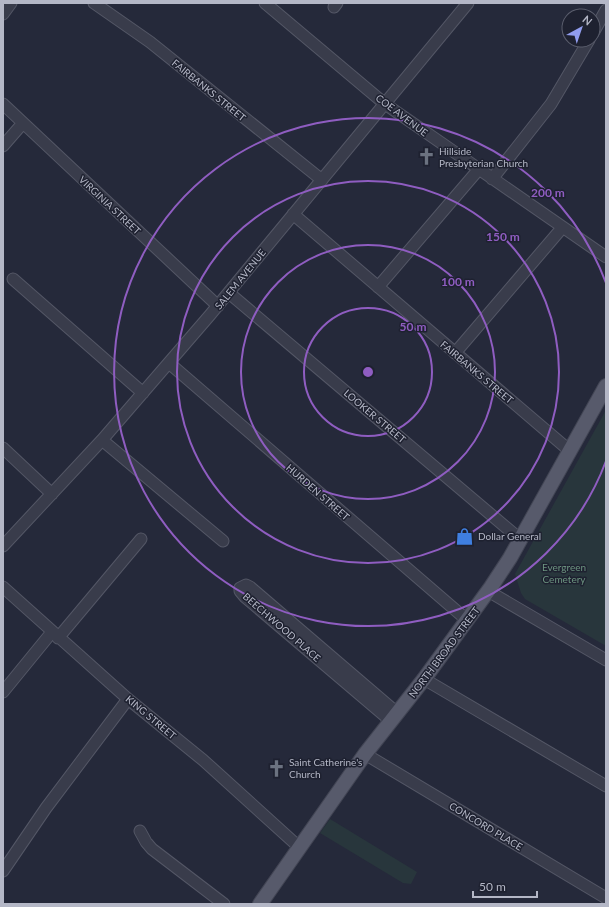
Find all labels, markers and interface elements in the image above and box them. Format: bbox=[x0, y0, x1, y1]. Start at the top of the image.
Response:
north arrow bbox=[561, 8, 601, 48]
text: N bbox=[580, 12, 595, 28]
street label: FAIRBANKS STREET bbox=[170, 57, 248, 123]
street label: COE AVENUE bbox=[374, 92, 431, 139]
place label: Hillside Presbyterian Church bbox=[439, 145, 528, 169]
church icon: Hillside Presbyterian Church bbox=[416, 147, 436, 167]
street label: VIRGINIA STREET bbox=[77, 173, 144, 237]
text: 200 m bbox=[531, 185, 565, 200]
text: 150 m bbox=[486, 229, 520, 244]
street label: SALEM AVENUE bbox=[212, 246, 268, 312]
text: 100 m bbox=[441, 274, 475, 289]
text: 50 m bbox=[400, 319, 426, 334]
street label: FAIRBANKS STREET bbox=[438, 338, 516, 406]
centre of rings bbox=[361, 365, 375, 379]
street label: LOOKER STREET bbox=[342, 387, 408, 445]
street label: HURDEN STREET bbox=[284, 461, 352, 523]
shop icon: Dollar General bbox=[455, 526, 475, 546]
place label: Dollar General bbox=[478, 530, 541, 542]
park label: Evergreen Cemetery bbox=[542, 561, 586, 585]
street label: BEECHWOOD PLACE bbox=[241, 590, 323, 664]
street label: NORTH BROAD STREET bbox=[406, 604, 482, 700]
street label: KING STREET bbox=[123, 692, 179, 742]
place label: Saint Catherine's Church bbox=[289, 756, 362, 780]
church icon: Saint Catherine's Church bbox=[266, 758, 286, 778]
street label: CONCORD PLACE bbox=[447, 799, 525, 853]
scale bar bbox=[473, 873, 537, 899]
text: 50 m bbox=[479, 879, 506, 894]

